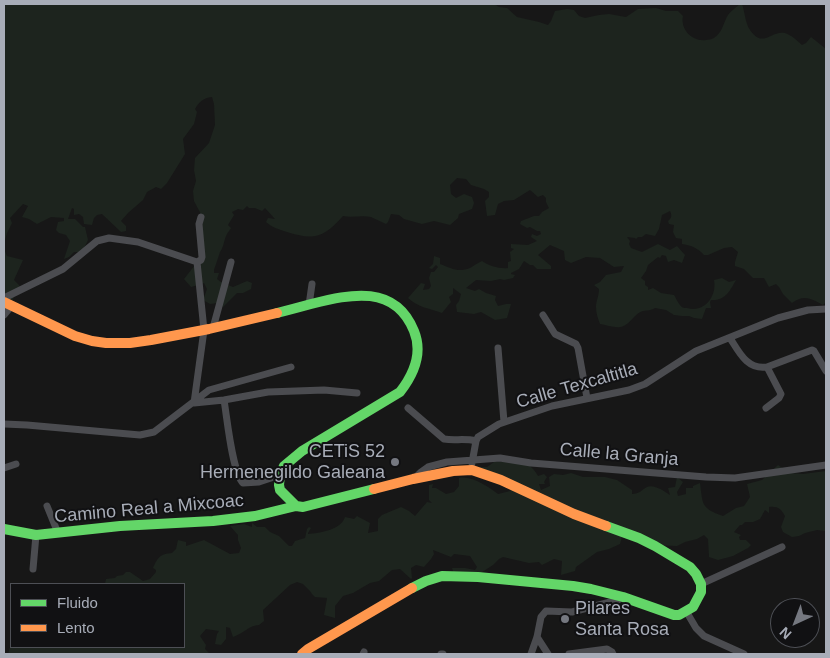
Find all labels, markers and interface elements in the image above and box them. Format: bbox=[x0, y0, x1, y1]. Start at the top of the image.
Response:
street label: Calle Texcaltitla bbox=[514, 358, 640, 414]
street label: Calle la Granja bbox=[559, 439, 679, 471]
place label: CETiS 52 Hermenegildo Galeana bbox=[200, 441, 385, 484]
marker: CETiS 52 Hermenegildo Galeana bbox=[389, 456, 401, 468]
street label: Camino Real a Mixcoac bbox=[53, 490, 245, 528]
legend bbox=[10, 583, 185, 648]
text: Fluido bbox=[57, 594, 98, 611]
place label: Pilares Santa Rosa bbox=[575, 598, 669, 640]
north arrow bbox=[770, 598, 820, 648]
marker: Pilares Santa Rosa bbox=[559, 613, 571, 625]
text: Lento bbox=[57, 619, 95, 636]
text: N bbox=[776, 624, 795, 643]

